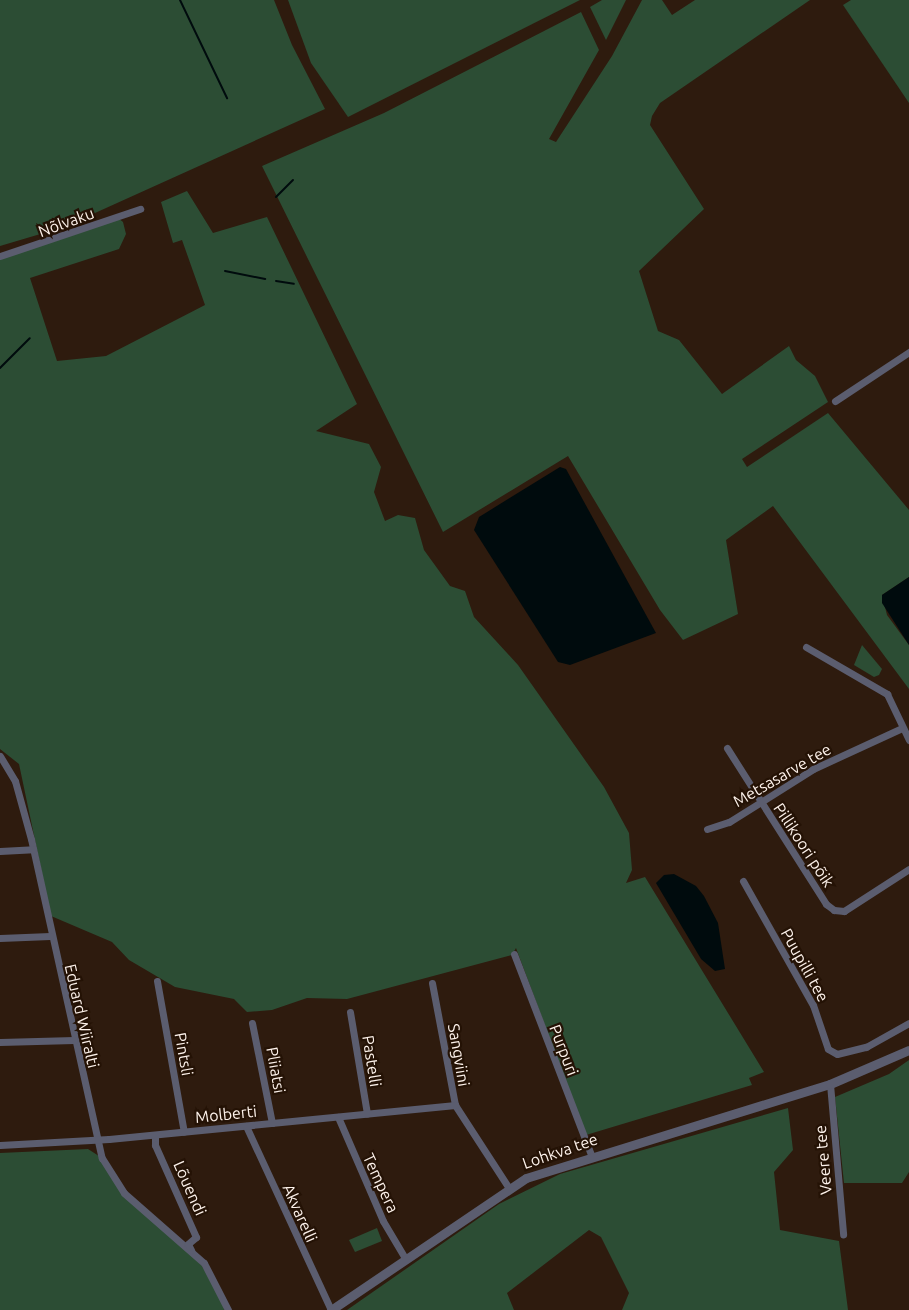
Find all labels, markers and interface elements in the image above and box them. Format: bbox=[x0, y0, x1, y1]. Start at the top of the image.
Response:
street label: Nõlvaku bbox=[35, 203, 97, 241]
street label: Metsasarve tee bbox=[730, 739, 834, 811]
street label: Pillikoori põik bbox=[770, 799, 838, 891]
street label: Puupilli tee bbox=[777, 925, 833, 1005]
street label: Eduard Wiiralti bbox=[61, 962, 103, 1070]
street label: Sangviini bbox=[444, 1022, 474, 1088]
street label: Purpuri bbox=[546, 1022, 582, 1078]
street label: Pintsli bbox=[171, 1031, 197, 1077]
street label: Pastelli bbox=[358, 1034, 386, 1088]
street label: Pliiatsi bbox=[262, 1045, 290, 1095]
street label: Molberti bbox=[194, 1101, 258, 1127]
street label: Veere tee bbox=[810, 1124, 836, 1196]
street label: Lohkva tee bbox=[520, 1129, 600, 1173]
street label: Tempera bbox=[359, 1150, 403, 1216]
street label: Lõuendi bbox=[169, 1158, 211, 1218]
street label: Akvarelli bbox=[279, 1181, 321, 1245]

